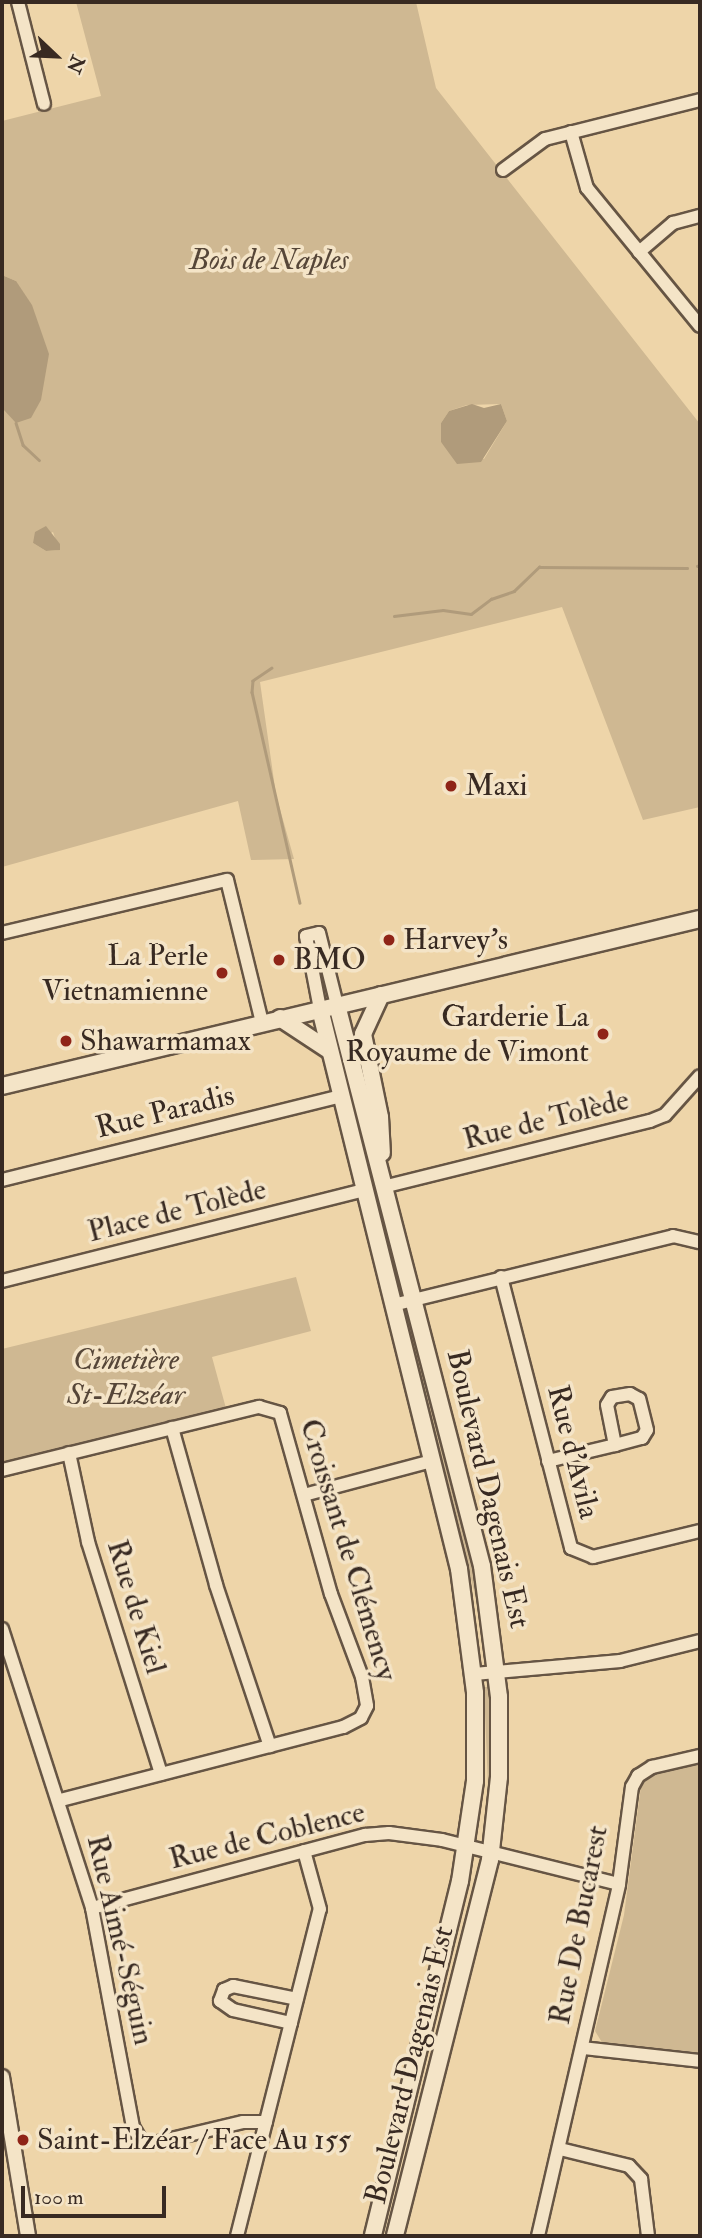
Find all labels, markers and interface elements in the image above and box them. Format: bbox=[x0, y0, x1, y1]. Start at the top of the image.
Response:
north arrow bbox=[21, 21, 91, 91]
text: N bbox=[61, 52, 90, 77]
park label: Bois de Naples bbox=[189, 242, 349, 278]
place label: Maxi bbox=[465, 768, 527, 804]
marker: Maxi bbox=[443, 778, 459, 794]
place label: Harvey's bbox=[403, 922, 508, 958]
marker: Harvey's bbox=[381, 932, 397, 948]
place label: La Perle Vietnamienne bbox=[42, 938, 208, 1009]
place label: BMO bbox=[293, 942, 366, 978]
marker: BMO bbox=[271, 952, 287, 968]
marker: La Perle Vietnamienne bbox=[214, 965, 230, 981]
place label: Garderie La Royaume de Vimont bbox=[345, 999, 589, 1070]
place label: Shawarmamax bbox=[80, 1023, 251, 1059]
marker: Garderie La Royaume de Vimont bbox=[595, 1026, 611, 1042]
marker: Shawarmamax bbox=[58, 1033, 74, 1049]
street label: Rue Paradis bbox=[92, 1077, 238, 1147]
street label: Rue de Tolède bbox=[460, 1082, 632, 1158]
street label: Place de Tolède bbox=[84, 1171, 270, 1251]
park label: Cimetière St-Elzéar bbox=[67, 1342, 185, 1412]
street label: Boulevard Dagenais Est bbox=[438, 1346, 538, 1632]
street label: Rue d'Avila bbox=[539, 1382, 607, 1522]
street label: Croissant de Clémency bbox=[291, 1415, 405, 1685]
street label: Rue de Kiel bbox=[99, 1536, 173, 1678]
street label: Rue de Coblence bbox=[165, 1794, 369, 1878]
street label: Rue De Bucarest bbox=[542, 1822, 616, 2028]
street label: Rue Aimé-Séguin bbox=[78, 1832, 162, 2048]
street label: Boulevard Dagenais Est bbox=[358, 1922, 462, 2208]
place label: Saint-Elzéar / Face Au 155 bbox=[37, 2122, 351, 2158]
marker: Saint-Elzéar / Face Au 155 bbox=[15, 2132, 31, 2148]
scale bar bbox=[24, 2172, 170, 2216]
text: 100 m bbox=[34, 2184, 84, 2211]

